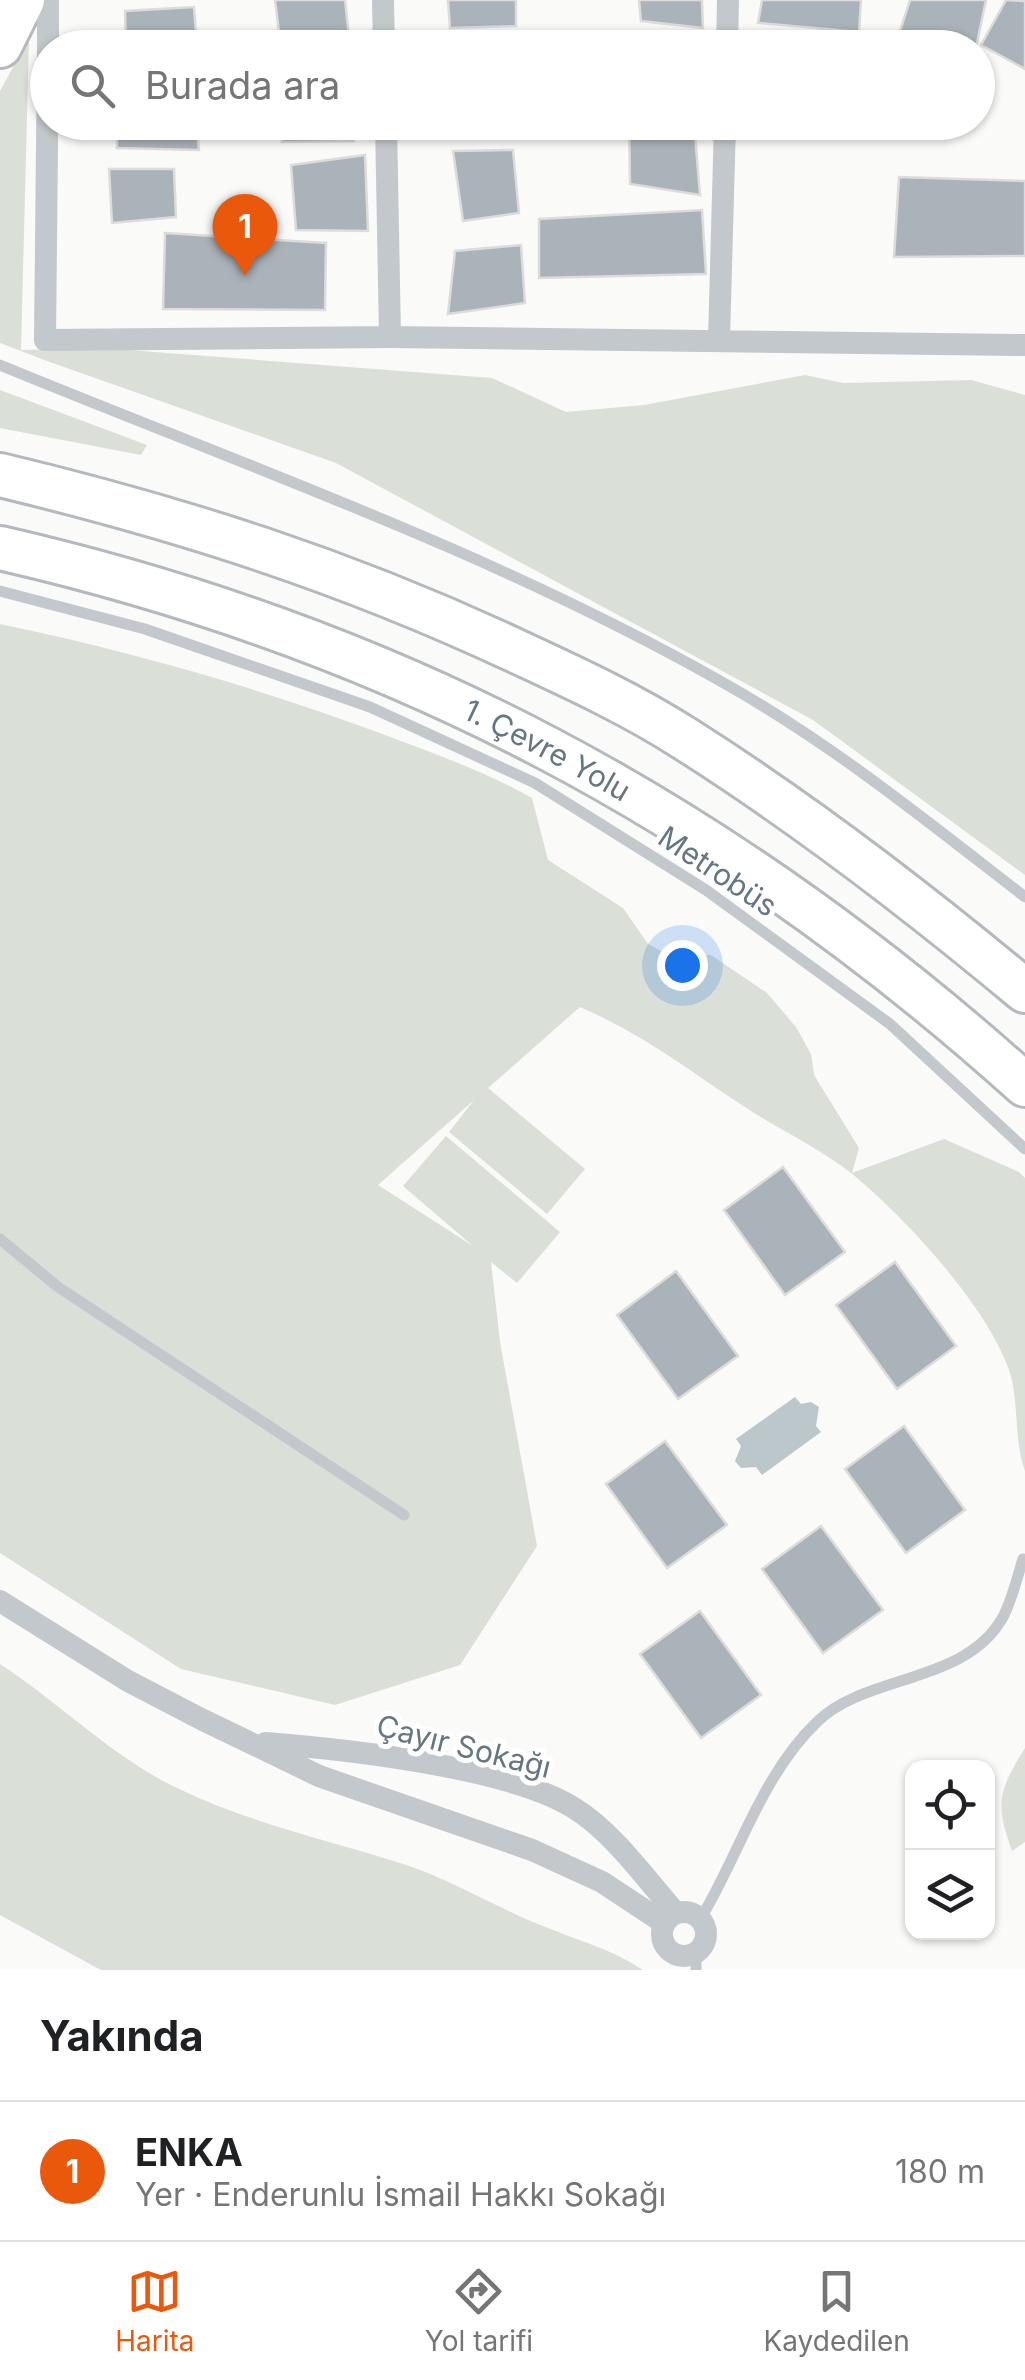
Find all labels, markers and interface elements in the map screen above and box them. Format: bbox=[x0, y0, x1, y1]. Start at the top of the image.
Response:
search box bbox=[30, 30, 995, 140]
icon: search bbox=[65, 58, 120, 113]
text: Burada ara bbox=[145, 62, 340, 108]
pin: 1 bbox=[212, 194, 278, 276]
street label: 1. Çevre Yolu bbox=[458, 691, 637, 808]
street label: Metrobüs bbox=[652, 818, 784, 924]
your location bbox=[657, 940, 708, 991]
street label: Çayır Sokağı bbox=[373, 1707, 555, 1785]
map controls bbox=[905, 1760, 995, 1940]
button: locate bbox=[905, 1760, 995, 1850]
button: layers bbox=[905, 1850, 995, 1940]
text: Yakında bbox=[40, 2010, 204, 2061]
text: ENKA bbox=[135, 2129, 243, 2175]
text: 1 bbox=[66, 2152, 79, 2191]
text: 180 m bbox=[895, 2152, 985, 2191]
text: Yer · Enderunlu İsmail Hakkı Sokağı bbox=[135, 2175, 666, 2214]
tab: Harita bbox=[115, 2264, 194, 2358]
tab: Yol tarifi bbox=[425, 2264, 533, 2358]
tab: Kaydedilen bbox=[763, 2264, 910, 2358]

